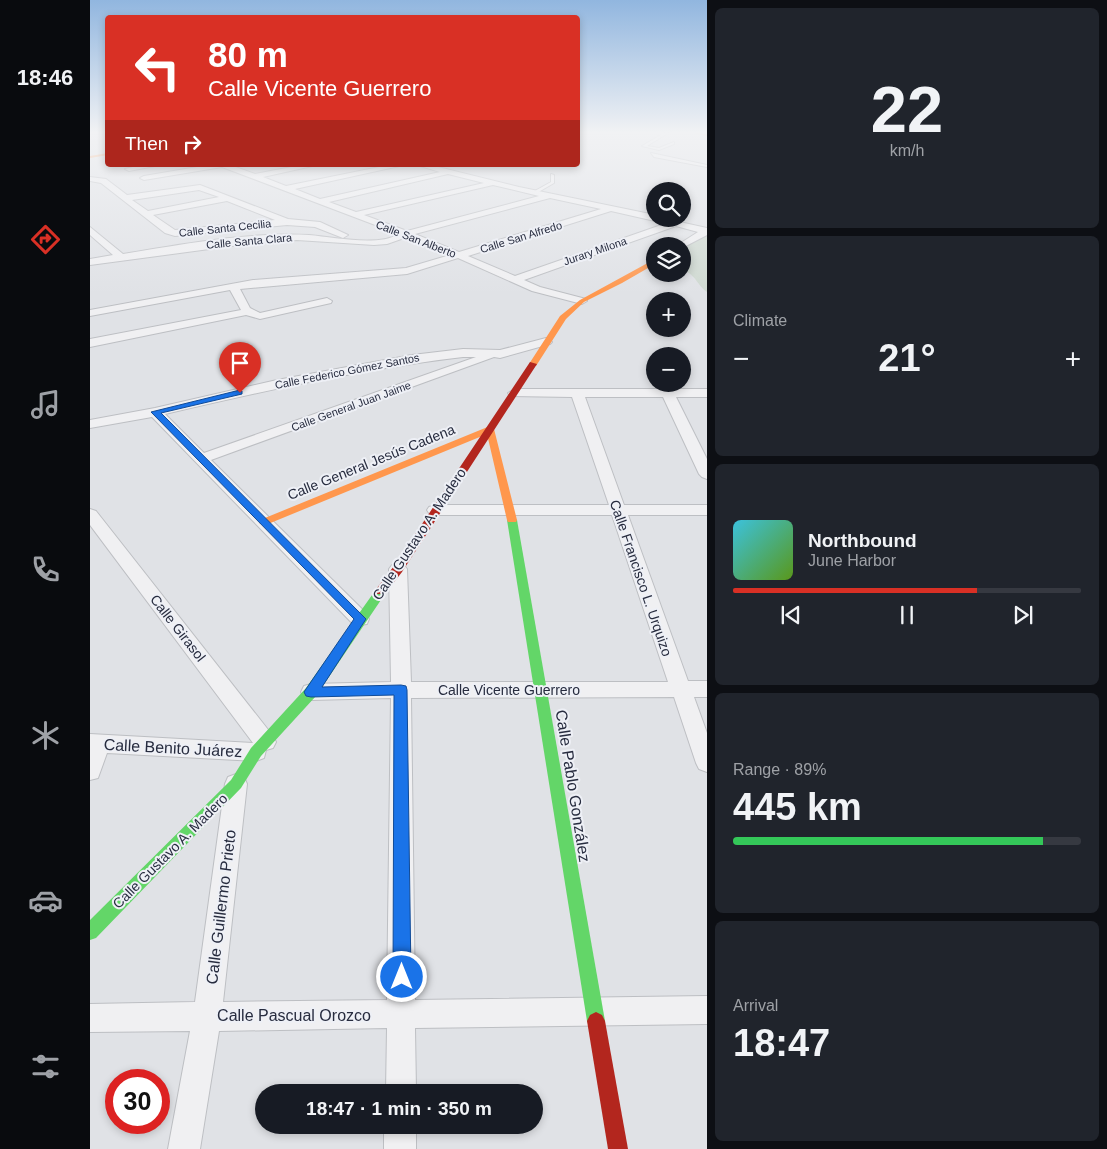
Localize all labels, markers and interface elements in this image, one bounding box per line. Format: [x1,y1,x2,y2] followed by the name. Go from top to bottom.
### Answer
[125,35,190,100] icon: left
[208,35,288,74] text: 80 m
[17,65,73,90] text: 18:46
[871,73,943,146] text: 22
[208,76,431,101] text: Calle Vicente Guerrero
[178,130,206,158] icon: right
[125,133,168,154] text: Then
[890,142,924,159] text: km/h
[646,182,691,392] map controls
[646,182,691,227] button: search
[178,217,273,239] street label: Calle Santa Cecilia
[374,218,458,260] street label: Calle San Alberto
[479,219,563,255] street label: Calle San Alfredo
[28,222,63,257] icon: directions
[206,231,293,251] street label: Calle Santa Clara
[562,234,629,267] street label: Jurary Milona
[646,237,691,282] button: layers
[646,292,691,337] button: +
[733,312,787,329] text: Climate
[878,337,936,379] text: 21°
[219,342,261,393] pin
[733,343,749,374] text: −
[1065,343,1081,374] text: +
[646,347,691,392] button: −
[226,349,254,377] icon: arrive
[274,351,421,391] street label: Calle Federico Gómez Santos
[289,379,413,433] street label: Calle General Juan Jaime
[28,387,63,422] icon: music
[285,421,457,503] street label: Calle General Jesús Cadena
[369,465,469,603] street label: Calle Gustavo A. Madero
[607,498,675,658] street label: Calle Francisco L. Urquizo
[808,530,917,551] text: Northbound
[28,552,63,587] icon: phone
[808,552,896,569] text: June Harbor
[147,591,209,665] street label: Calle Girasol
[777,601,805,629] icon: previous
[893,601,921,629] icon: pause
[1009,601,1037,629] icon: next
[438,682,580,698] street label: Calle Vicente Guerrero
[553,709,593,863] street label: Calle Pablo González
[28,718,63,753] icon: climate
[103,736,243,760] street label: Calle Benito Juárez
[733,761,826,778] text: Range · 89%
[733,786,862,828] text: 445 km
[109,790,231,912] street label: Calle Gustavo A. Madero
[203,829,239,985] street label: Calle Guillermo Prieto
[28,883,63,918] icon: car
[375,950,427,1002] position arrow
[733,997,778,1014] text: Arrival
[217,1007,371,1024] street label: Calle Pascual Orozco
[733,1022,830,1064] text: 18:47
[28,1049,63,1084] icon: filters
[105,1069,170,1134] speed limit sign: 30
[306,1098,492,1119] text: 18:47 · 1 min · 350 m

